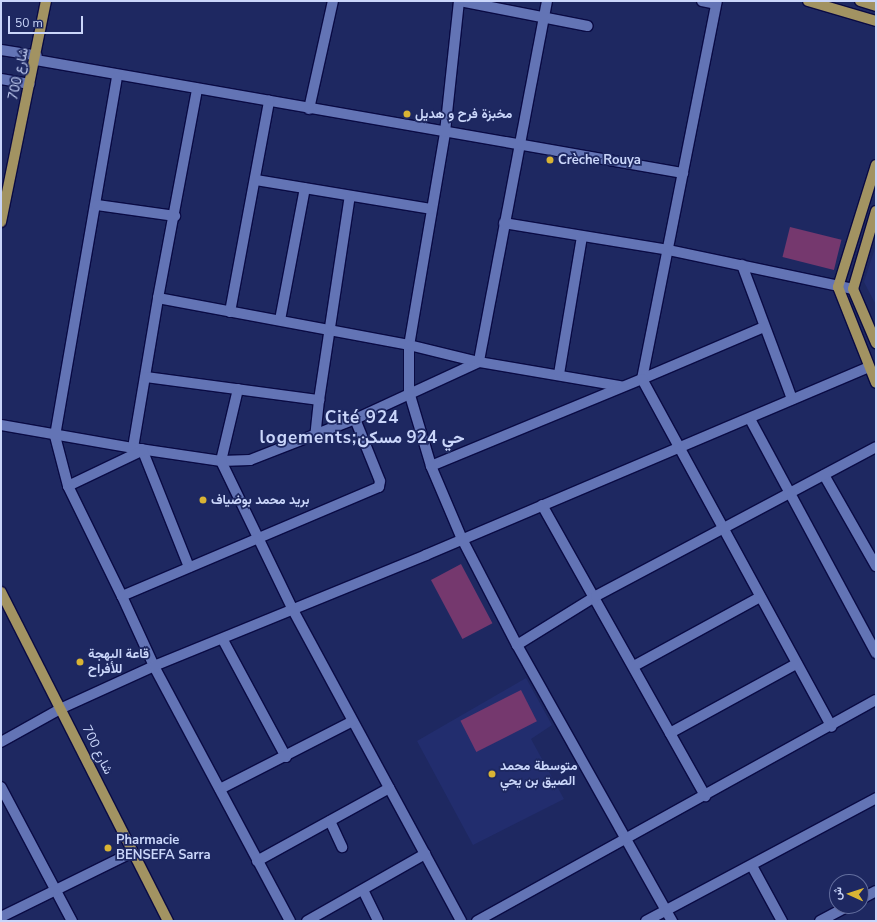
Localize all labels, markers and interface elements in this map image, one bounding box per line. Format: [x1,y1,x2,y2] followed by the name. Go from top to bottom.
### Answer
[10,8,85,34] scale bar
[15,15,43,31] text: 50 m
[6,47,32,101] street label: شارع 700
[415,106,512,122] place label: مخبزة فرح و هديل
[402,109,412,119] marker: مخبزة فرح و هديل
[558,152,641,168] place label: Crèche Rouya
[545,155,555,165] marker: Crèche Rouya
[265,408,459,448] district label: Cité 924 logements;حي 924 مسكن
[211,492,309,508] place label: بريد محمد بوضياف
[198,495,208,505] marker: بريد محمد بوضياف
[88,647,149,678] place label: قاعة البهجة للأفراح
[75,657,85,667] marker: قاعة البهجة للأفراح
[78,723,116,777] street label: شارع 700
[500,759,578,790] place label: متوسطة محمد الصيق بن يحي
[487,769,497,779] marker: متوسطة محمد الصيق بن يحي
[116,833,211,864] place label: Pharmacie BENSEFA Sarra
[103,843,113,853] marker: Pharmacie BENSEFA Sarra
[829,874,869,914] north arrow
[830,886,845,900] text: ش

